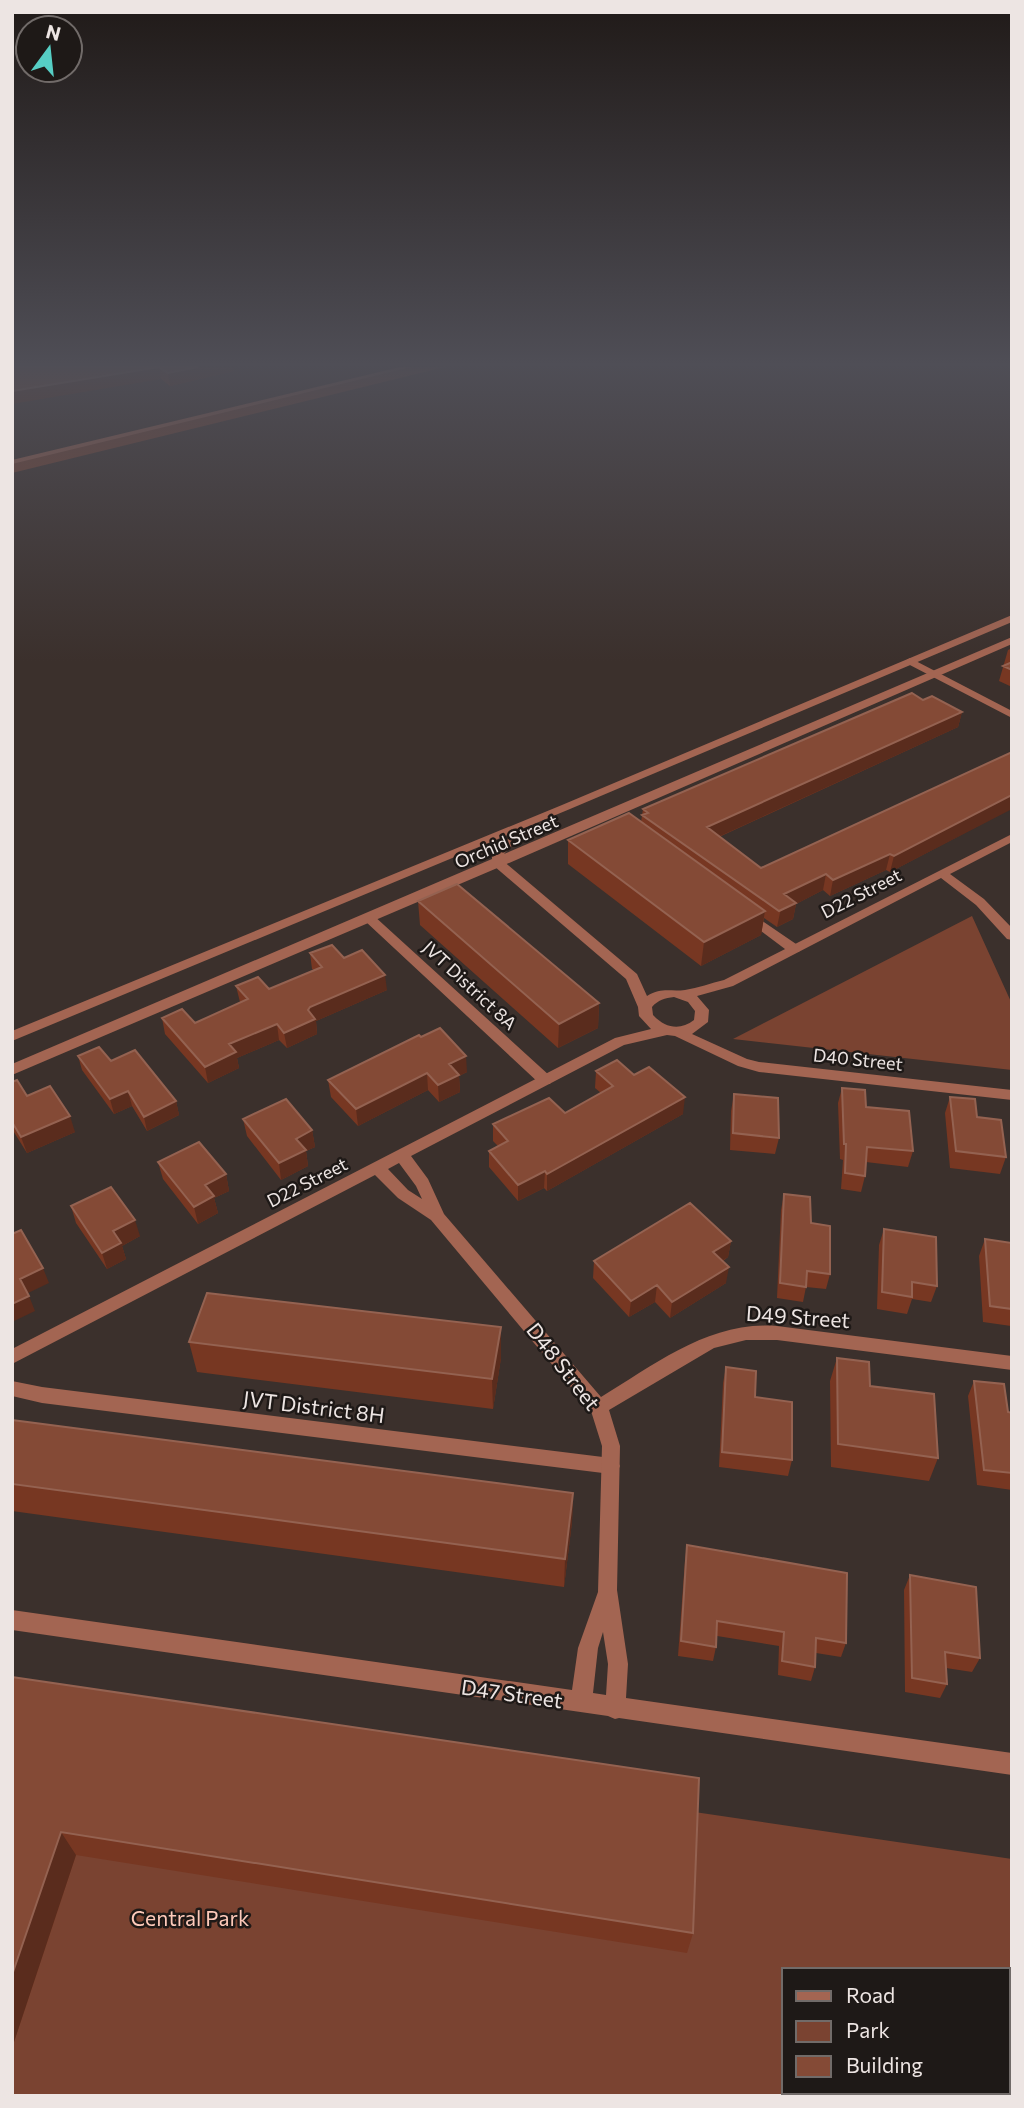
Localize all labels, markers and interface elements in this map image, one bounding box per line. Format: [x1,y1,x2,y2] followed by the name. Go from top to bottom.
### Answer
[14,14,84,84] north arrow
[44,19,63,45] text: N
[451,809,561,873] street label: Orchid Street
[817,863,905,923] street label: D22 Street
[418,936,522,1034] street label: JVT District 8A
[812,1043,904,1075] street label: D40 Street
[263,1152,351,1212] street label: D22 Street
[745,1300,851,1332] street label: D49 Street
[522,1317,606,1415] street label: D48 Street
[242,1385,386,1427] street label: JVT District 8H
[460,1674,564,1712] street label: D47 Street
[131,1905,249,1930] park label: Central Park
[782,1968,1010,2094] legend
[846,1982,895,2007] text: Road
[846,2017,890,2042] text: Park
[846,2052,923,2077] text: Building

